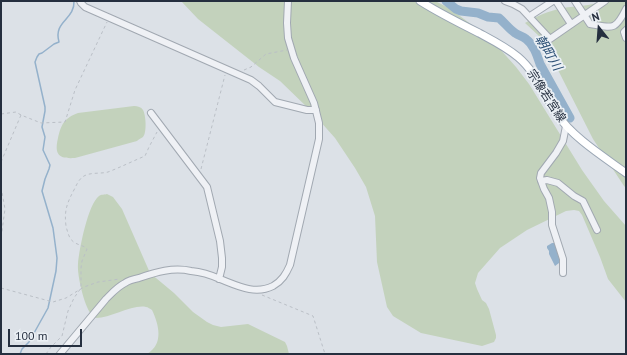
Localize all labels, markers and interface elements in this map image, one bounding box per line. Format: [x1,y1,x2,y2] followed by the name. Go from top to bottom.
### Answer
[579,8,619,48] north arrow
[590,9,601,24] text: N
[531,32,565,74] water label: 朝町川
[524,67,568,125] street label: 宗像若宮線
[10,321,84,347] scale bar
[15,328,48,343] text: 100 m

